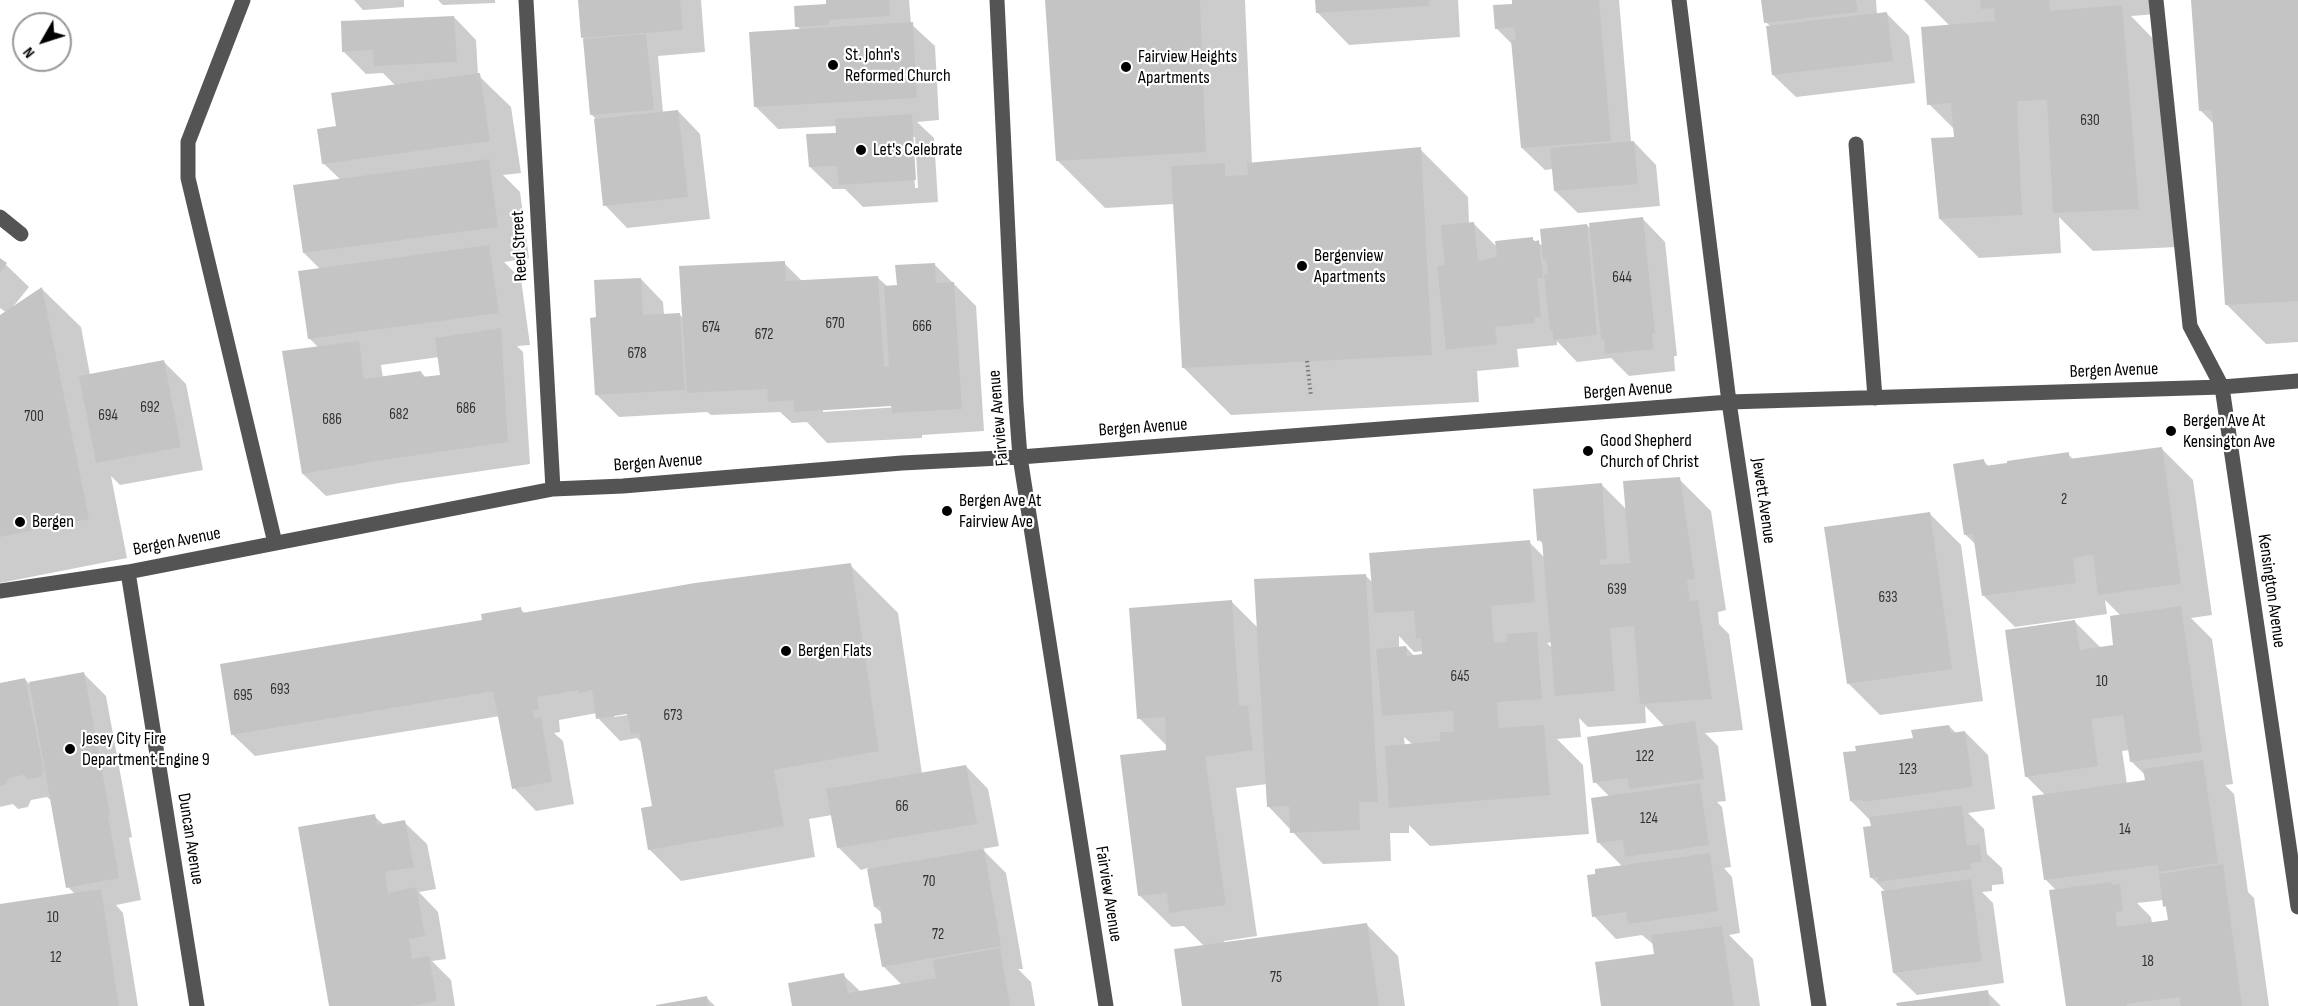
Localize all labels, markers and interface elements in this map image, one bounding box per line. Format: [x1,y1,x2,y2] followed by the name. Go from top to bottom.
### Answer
[12,12,72,72] north arrow
[19,43,39,62] text: N
[845,44,951,86] place label: St. John's Reformed Church
[1138,46,1237,88] place label: Fairview Heights Apartments
[826,58,840,72] marker: St. John's Reformed Church
[1119,60,1133,74] marker: Fairview Heights Apartments
[2080,112,2100,130] house number: 630
[873,139,963,161] place label: Let's Celebrate
[854,143,868,157] marker: Let's Celebrate
[507,210,533,282] street label: Reed Street
[1314,245,1386,288] place label: Bergenview Apartments
[1295,259,1309,273] marker: Bergenview Apartments
[1612,269,1632,287] house number: 644
[825,315,845,333] house number: 670
[912,318,932,336] house number: 666
[702,319,720,337] house number: 674
[755,326,773,344] house number: 672
[627,345,647,363] house number: 678
[2069,359,2159,383] street label: Bergen Avenue
[984,369,1014,467] street label: Fairview Avenue
[1583,377,1673,405] street label: Bergen Avenue
[140,399,160,417] house number: 692
[456,400,476,418] house number: 686
[389,406,409,424] house number: 682
[98,407,118,425] house number: 694
[24,408,44,426] house number: 700
[2183,410,2275,452] place label: Bergen Ave At Kensington Ave
[322,411,342,429] house number: 686
[1098,414,1188,442] street label: Bergen Avenue
[2164,424,2178,438] marker: Bergen Ave At Kensington Ave
[1600,430,1699,472] place label: Good Shepherd Church of Christ
[1581,444,1595,458] marker: Good Shepherd Church of Christ
[613,449,703,477] street label: Bergen Avenue
[1746,457,1780,545] street label: Jewett Avenue
[959,490,1041,532] place label: Bergen Ave At Fairview Ave
[2061,491,2067,509] house number: 2
[940,504,954,518] marker: Bergen Ave At Fairview Ave
[32,511,74,533] place label: Bergen
[13,515,27,529] marker: Bergen
[131,523,223,561] street label: Bergen Avenue
[2252,533,2290,649] street label: Kensington Avenue
[1607,581,1627,599] house number: 639
[1878,589,1898,607] house number: 633
[798,640,872,662] place label: Bergen Flats
[779,644,793,658] marker: Bergen Flats
[1450,668,1470,686] house number: 645
[2096,673,2108,691] house number: 10
[270,681,290,699] house number: 693
[233,687,253,705] house number: 695
[664,707,682,725] house number: 673
[82,728,210,771] place label: Jesey City Fire Department Engine 9
[63,742,77,756] marker: Jesey City Fire Department Engine 9
[1636,748,1654,766] house number: 122
[1899,761,1917,779] house number: 123
[172,792,208,886] street label: Duncan Avenue
[895,798,909,816] house number: 66
[1640,810,1658,828] house number: 124
[2119,821,2131,839] house number: 14
[1090,845,1126,943] street label: Fairview Avenue
[923,873,935,891] house number: 70
[47,909,59,927] house number: 10
[932,926,944,944] house number: 72
[50,949,62,967] house number: 12
[2142,953,2154,971] house number: 18
[1270,969,1282,987] house number: 75

